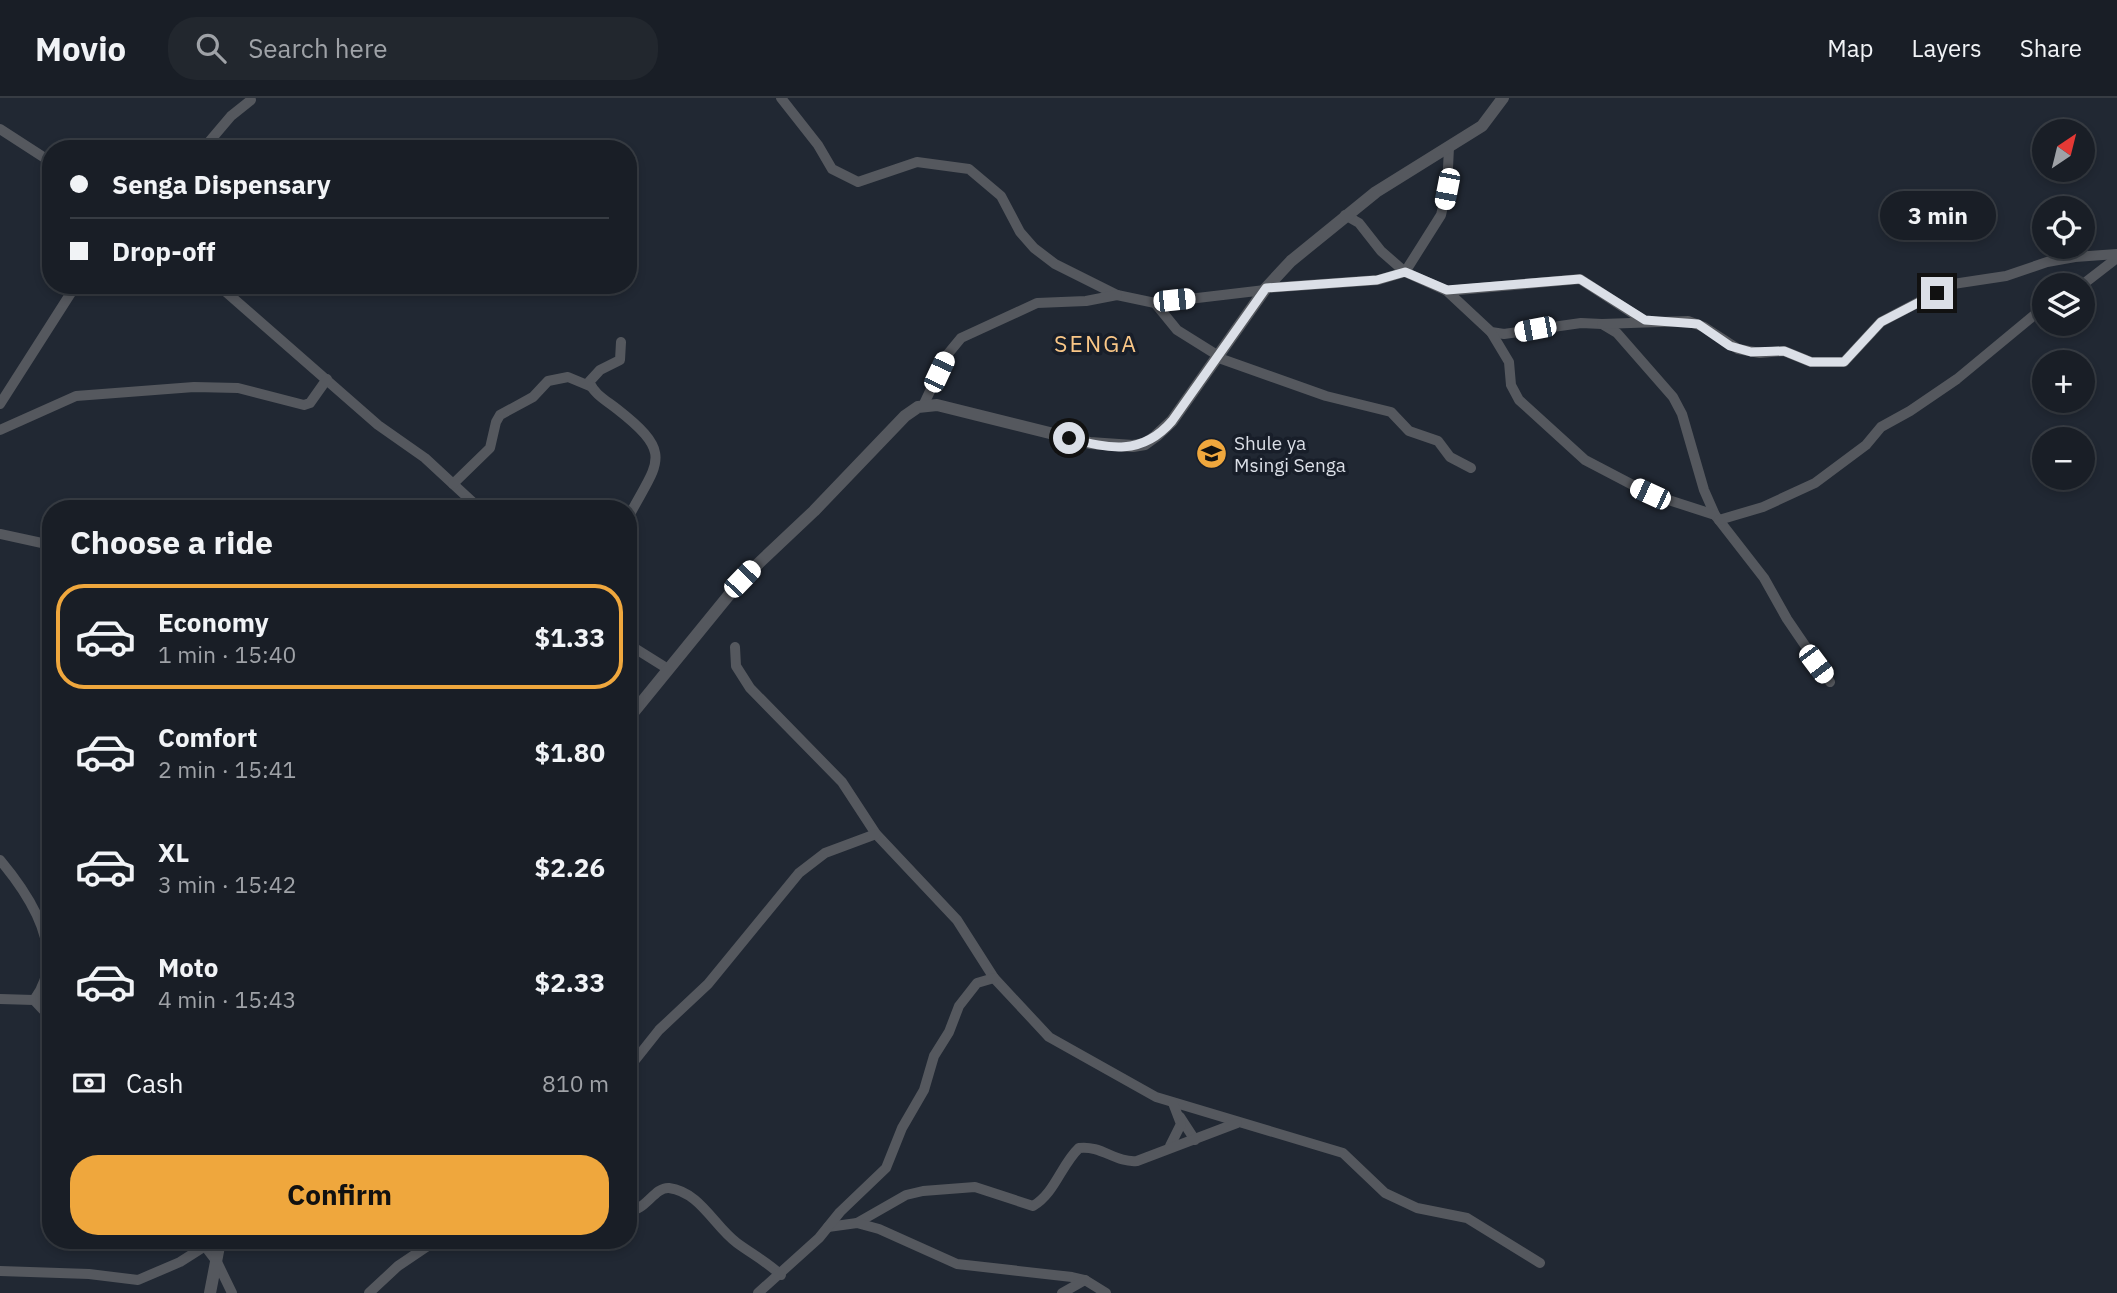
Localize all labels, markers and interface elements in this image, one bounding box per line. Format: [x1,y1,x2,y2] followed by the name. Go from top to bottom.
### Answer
[168,17,658,80] search box
[35,27,126,70] text: Movio
[192,29,230,67] icon: search
[248,31,388,65] text: Search here
[1827,32,1874,64] text: Map
[1912,32,1982,64] text: Layers
[2020,32,2082,64] text: Share
[2032,119,2095,182] north arrow
[2032,119,2095,490] map controls
[1433,166,1462,212] car
[112,167,331,201] text: Senga Dispensary
[1879,192,1995,240] callout: 3 min
[2032,196,2095,259] button: locate
[1908,200,1968,230] text: 3 min
[112,234,215,268] text: Drop-off
[2032,273,2095,336] button: layers
[1921,277,1953,309] route end
[1153,287,1196,313] car
[1513,315,1558,343] car
[1054,328,1138,358] district label: SENGA
[921,349,958,395] car
[2032,350,2095,413] button: +
[1053,422,1085,454] route start
[2032,427,2095,490] button: −
[1234,431,1346,477] place label: Shule ya Msingi Senga
[1194,437,1228,471] school or university icon: Shule ya Msingi Senga
[1627,476,1674,512] car
[70,521,273,563] text: Choose a ride
[720,557,765,601] car
[74,605,137,668] icon: car
[158,605,269,639] text: Economy
[535,620,605,654] text: $1.33
[158,639,296,669] text: 1 min · 15:40
[1795,641,1838,687] car
[74,720,137,783] icon: car
[158,720,257,754] text: Comfort
[535,735,605,769] text: $1.80
[158,754,296,784] text: 2 min · 15:41
[74,835,137,898] icon: car
[158,835,189,869] text: XL
[535,850,605,884] text: $2.26
[158,869,296,899] text: 3 min · 15:42
[74,950,137,1013] icon: car
[158,950,218,984] text: Moto
[535,965,605,999] text: $2.33
[158,984,296,1014] text: 4 min · 15:43
[70,1064,108,1102] icon: cash
[126,1066,183,1100] text: Cash
[542,1068,609,1098] text: 810 m
[70,1155,609,1235] button: Confirm

